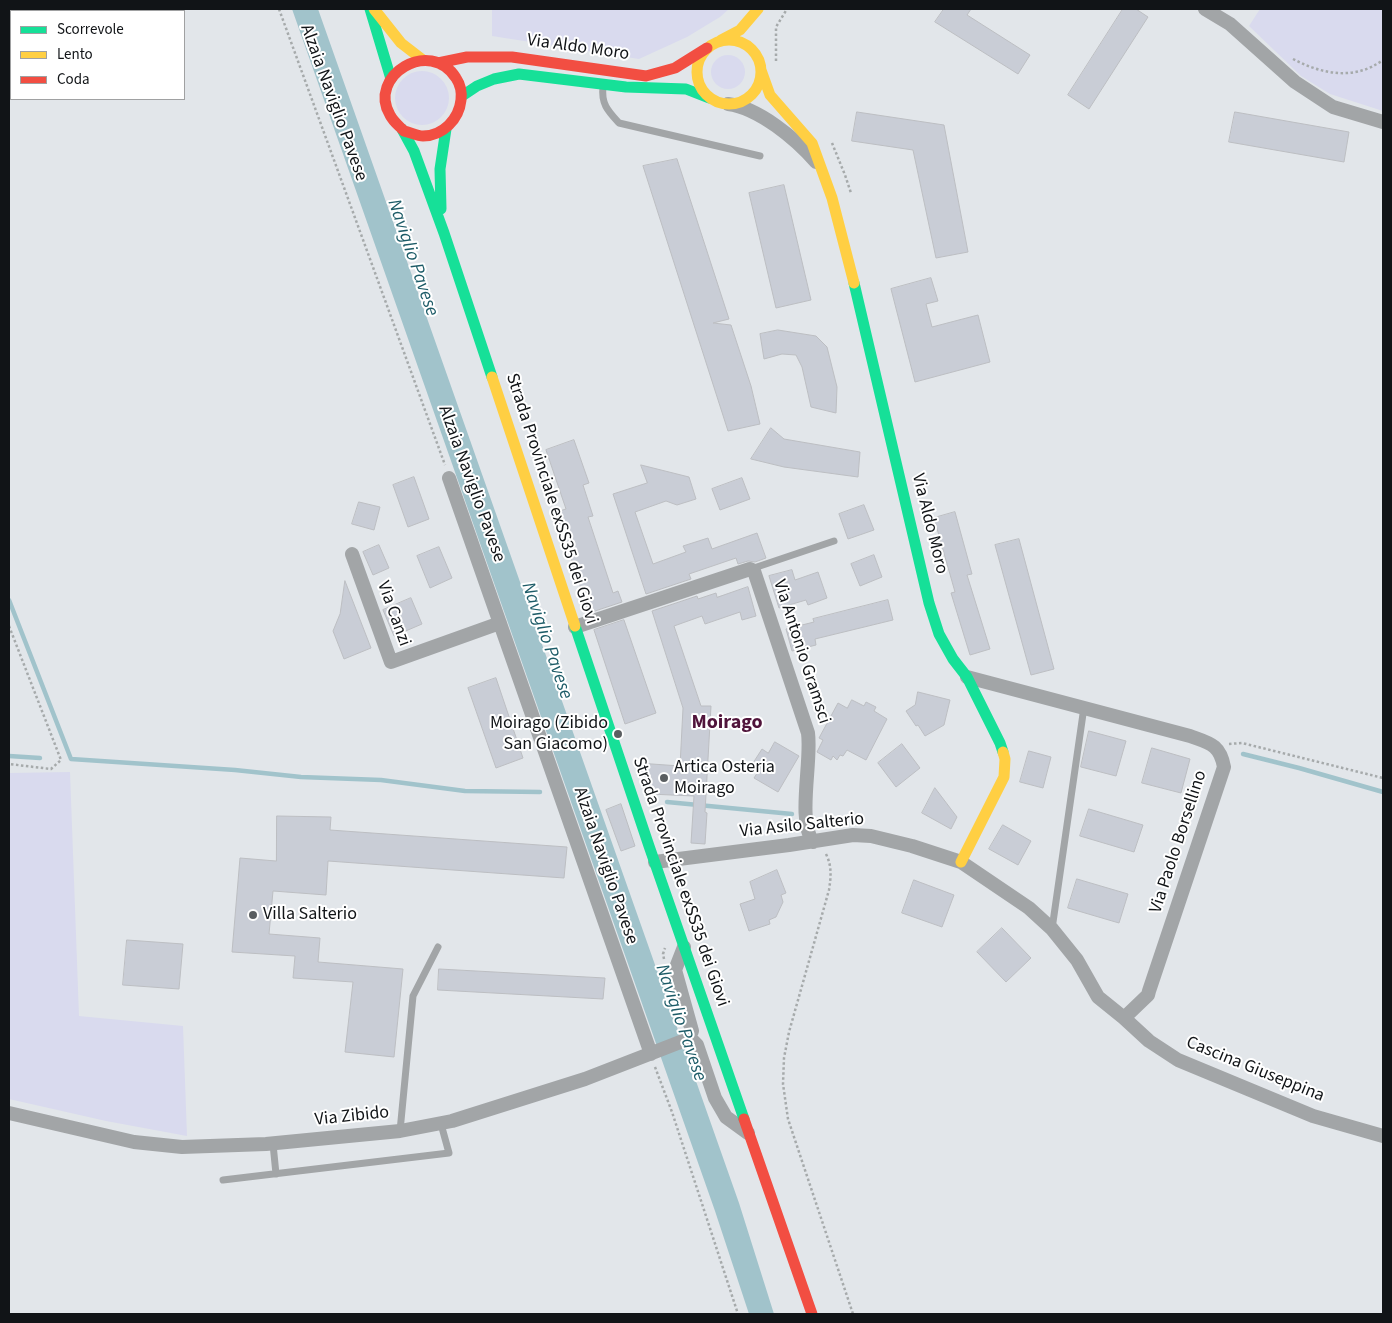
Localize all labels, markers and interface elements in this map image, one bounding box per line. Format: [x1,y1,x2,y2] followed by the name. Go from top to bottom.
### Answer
[10,10,185,100] legend
[57,19,124,40] text: Scorrevole
[295,22,371,184] street label: Alzaia Naviglio Pavese
[526,30,630,66] street label: Via Aldo Moro
[57,44,93,65] text: Lento
[57,69,90,90] text: Coda
[381,196,443,320] water label: Naviglio Pavese
[500,371,602,627] street label: Strada Provinciale exSS35 dei Giovi
[433,403,509,565] street label: Alzaia Naviglio Pavese
[906,472,952,576] street label: Via Aldo Moro
[768,577,834,727] street label: Via Antonio Gramsci
[371,579,415,649] street label: Via Canzi
[515,579,577,703] water label: Naviglio Pavese
[691,712,763,736] district label: Moirago
[490,713,608,756] place label: Moirago (Zibido San Giacomo)
[612,728,624,740] marker: Moirago (Zibido San Giacomo)
[627,754,733,1010] street label: Strada Provinciale exSS35 dei Giovi
[674,757,775,800] place label: Artica Osteria Moirago
[1146,768,1212,916] street label: Via Paolo Borsellino
[658,772,670,784] marker: Artica Osteria Moirago
[568,784,642,948] street label: Alzaia Naviglio Pavese
[739,809,865,843] street label: Via Asilo Salterio
[263,904,357,926] place label: Villa Salterio
[247,909,259,921] marker: Villa Salterio
[649,961,711,1085] water label: Naviglio Pavese
[1183,1032,1327,1108] street label: Cascina Giuseppina
[314,1102,390,1132] street label: Via Zibido

